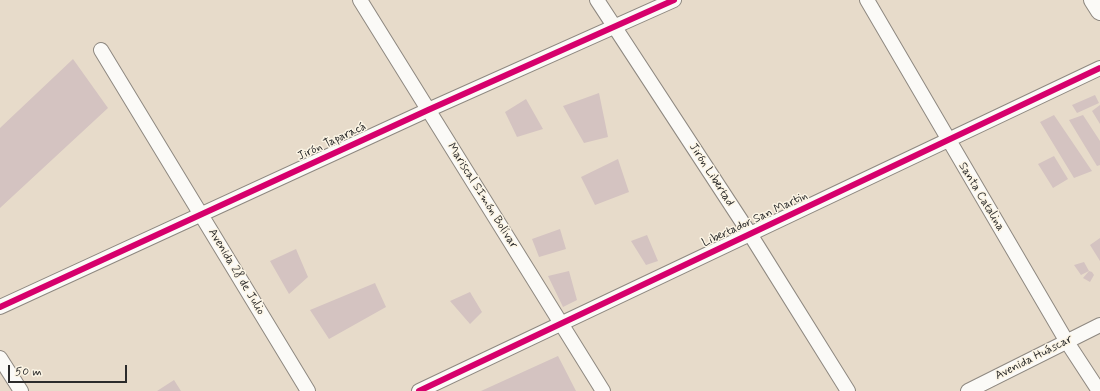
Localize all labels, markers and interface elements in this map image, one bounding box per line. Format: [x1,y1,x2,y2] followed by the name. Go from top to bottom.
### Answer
[295,120,369,164] street label: Jirón Taparacá
[444,141,520,251] street label: Mariscal SImón Bolívar
[685,141,737,209] street label: Jirón Libertad
[955,160,1007,234] street label: Santa Catalina
[700,189,810,251] street label: Libertador San Martin
[204,226,268,318] street label: Avenida 28 de Julio
[993,332,1075,384] street label: Avenida Huáscar
[10,357,129,383] scale bar
[15,364,42,380] text: 50 m

